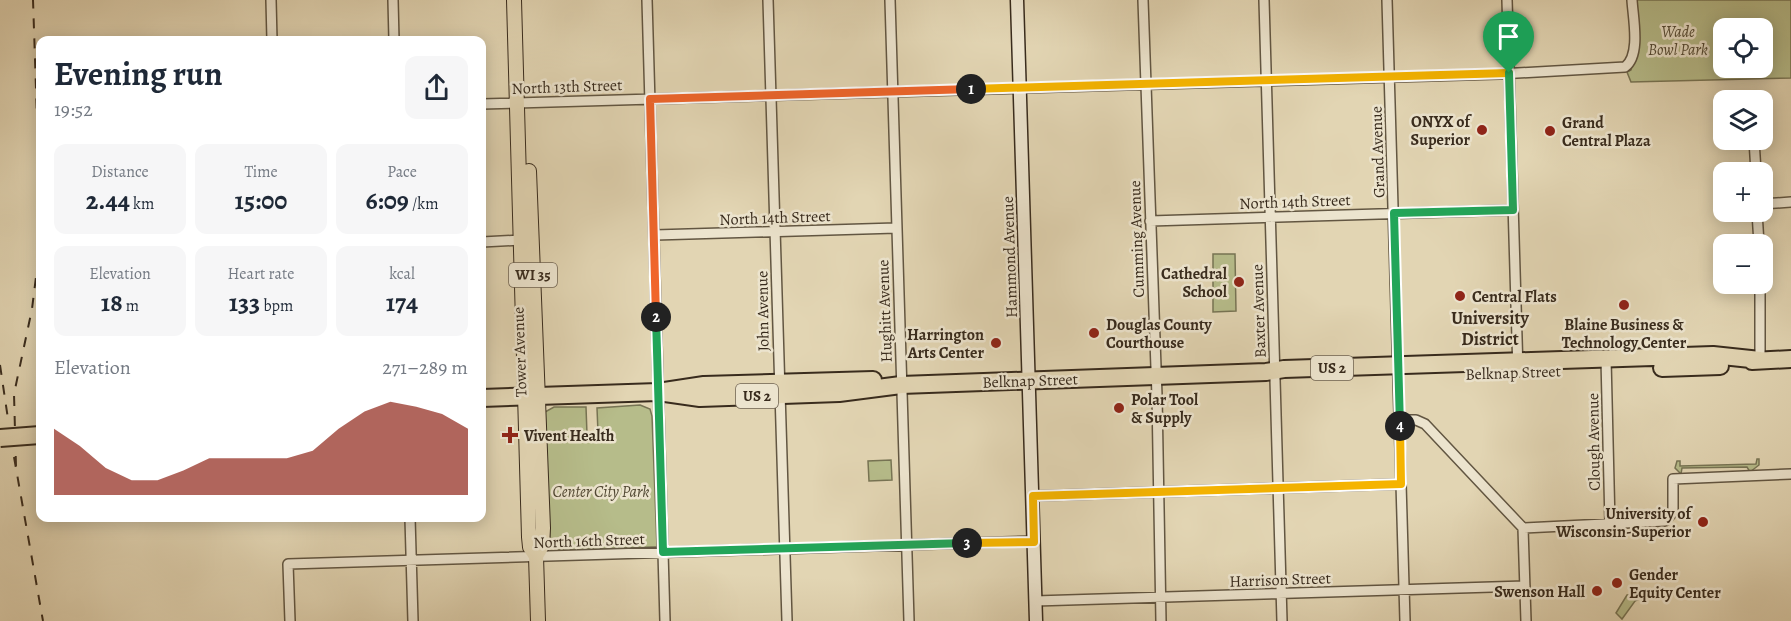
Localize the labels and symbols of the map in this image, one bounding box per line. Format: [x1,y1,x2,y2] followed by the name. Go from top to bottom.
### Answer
[1483,11,1534,73] pin
[1648,21,1708,61] park label: Wade Bowl Park
[511,74,623,100] street label: North 13th Street
[956,74,986,104] pin: 1
[1365,106,1391,198] street label: Grand Avenue
[1411,111,1473,151] place label: ONYX of Superior
[1562,112,1651,152] place label: Grand Central Plaza
[1475,123,1489,137] marker: ONYX of Superior
[1543,124,1557,138] marker: Grand Central Plaza
[1124,180,1150,298] street label: Cumming Avenue
[1239,189,1351,215] street label: North 14th Street
[997,196,1023,318] street label: Hammond Avenue
[719,205,831,231] street label: North 14th Street
[872,259,898,363] street label: Hughitt Avenue
[509,263,557,287] road number: WI 35
[1161,263,1228,303] place label: Cathedral School
[1246,264,1272,358] street label: Baxter Avenue
[751,270,775,352] street label: John Avenue
[1232,275,1246,289] marker: Cathedral School
[1472,286,1557,308] place label: Central Flats
[1453,289,1467,303] marker: Central Flats
[1617,298,1631,312] marker: Blaine Business & Technology Center
[641,302,671,332] pin: 2
[507,306,533,398] street label: Tower Avenue
[1451,306,1529,351] district label: University District
[1106,314,1212,354] place label: Douglas County Courthouse
[1562,314,1687,354] place label: Blaine Business & Technology Center
[907,324,984,364] place label: Harrington Arts Center
[1087,326,1101,340] marker: Douglas County Courthouse
[989,336,1003,350] marker: Harrington Arts Center
[1311,356,1353,380] road number: US 2
[1465,360,1561,386] street label: Belknap Street
[982,368,1078,394] street label: Belknap Street
[736,384,778,408] road number: US 2
[1131,389,1199,429] place label: Polar Tool & Supply
[1582,393,1606,491] street label: Clough Avenue
[1112,401,1126,415] marker: Polar Tool & Supply
[1385,411,1415,441] pin: 4
[523,425,615,447] place label: Vivent Health
[501,426,519,444] marker: Vivent Health
[553,481,649,503] park label: Center City Park
[1555,503,1694,543] place label: University of Wisconsin-Superior
[1696,515,1710,529] marker: University of Wisconsin-Superior
[533,528,645,554] street label: North 16th Street
[952,528,982,558] pin: 3
[1629,564,1721,604] place label: Gender Equity Center
[1229,567,1331,593] street label: Harrison Street
[1610,576,1624,590] marker: Gender Equity Center
[1494,581,1586,603] place label: Swenson Hall
[1590,584,1604,598] marker: Swenson Hall

